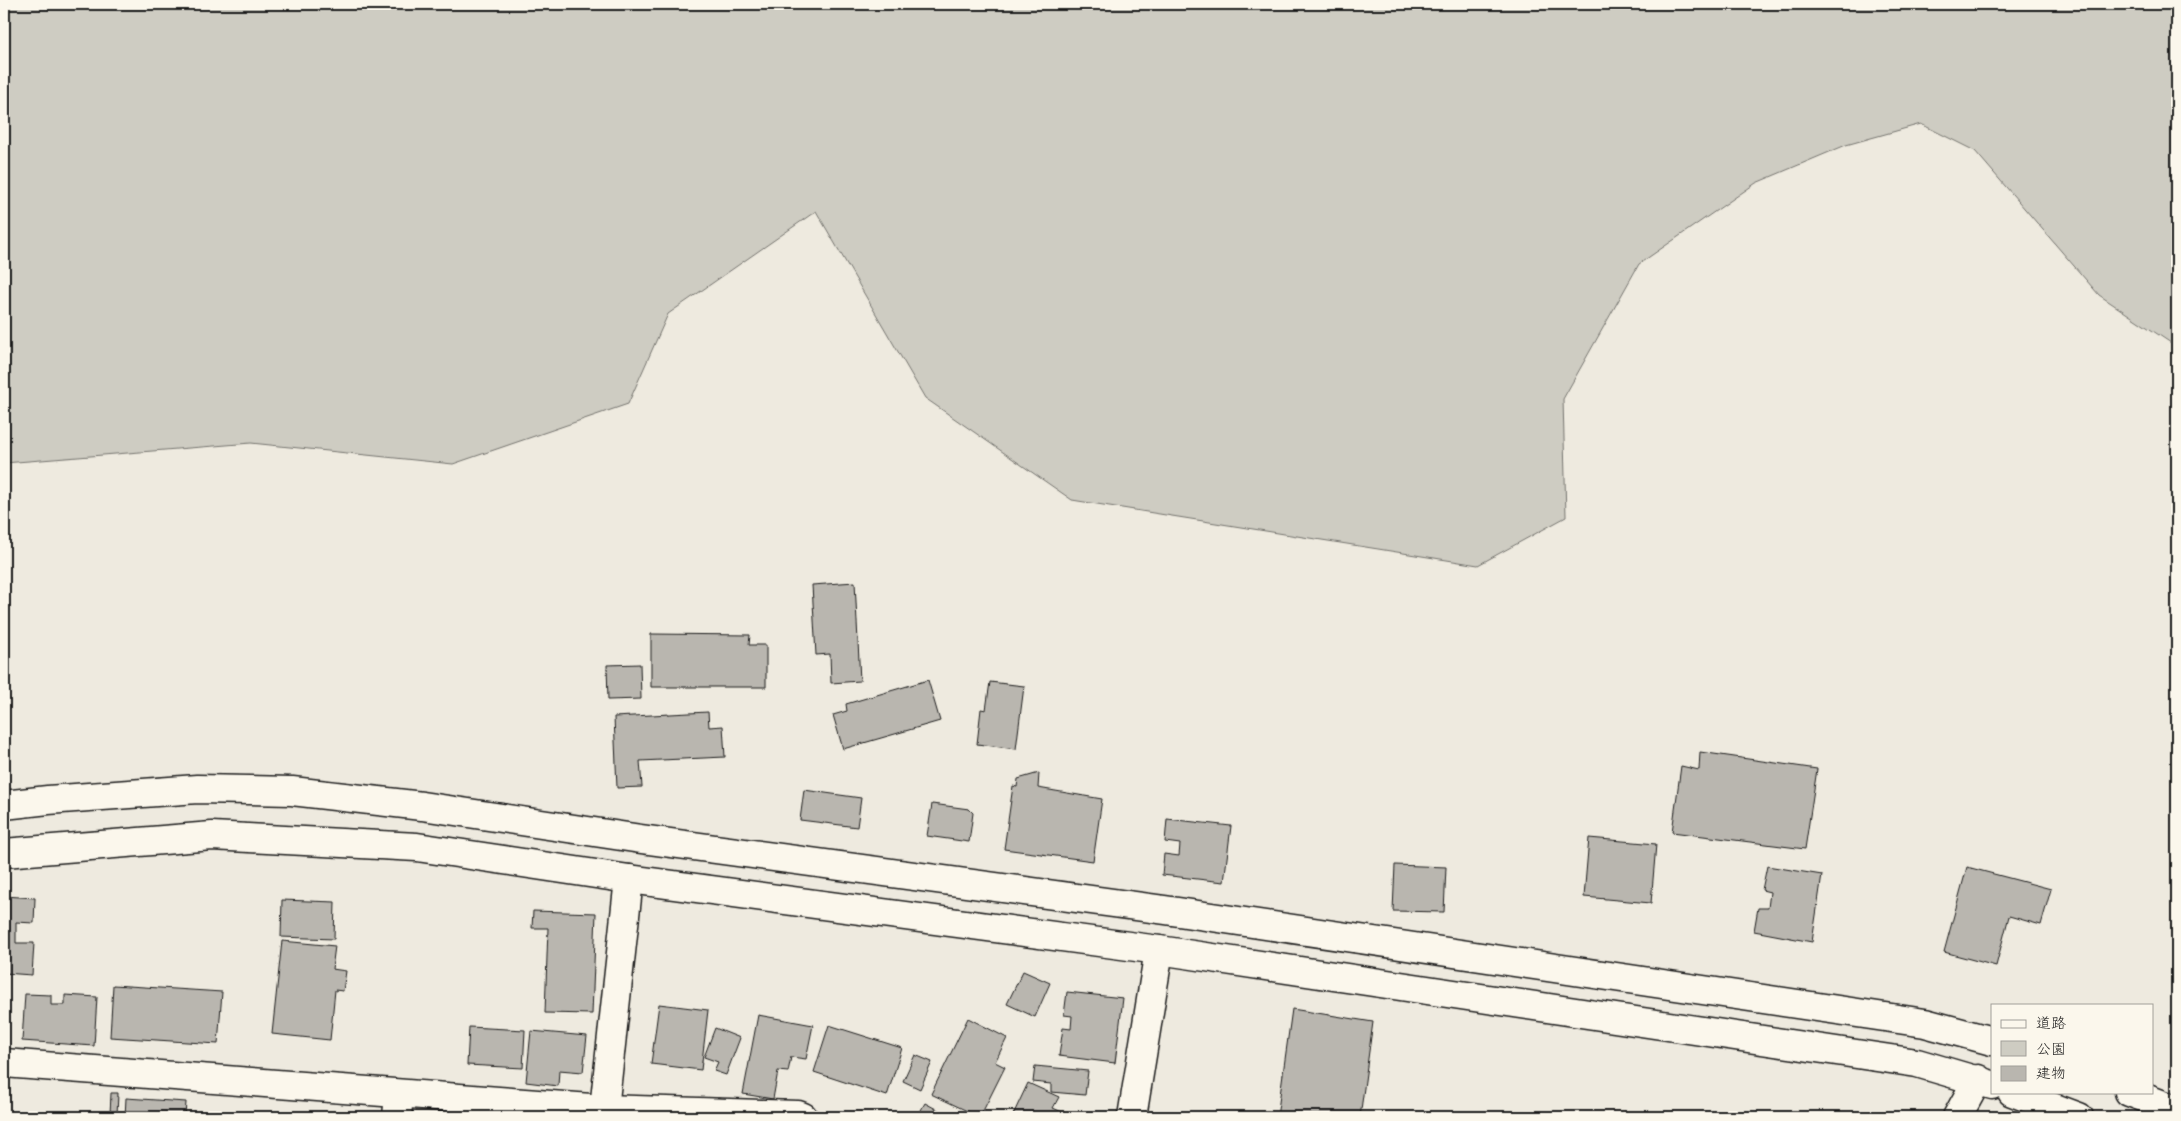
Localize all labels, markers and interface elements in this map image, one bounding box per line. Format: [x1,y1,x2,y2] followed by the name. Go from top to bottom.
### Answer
[1991,1004,2154,1094] legend
[2036,1014,2066,1032] text: 道路
[2036,1040,2066,1058] text: 公園
[2036,1064,2066,1082] text: 建物

